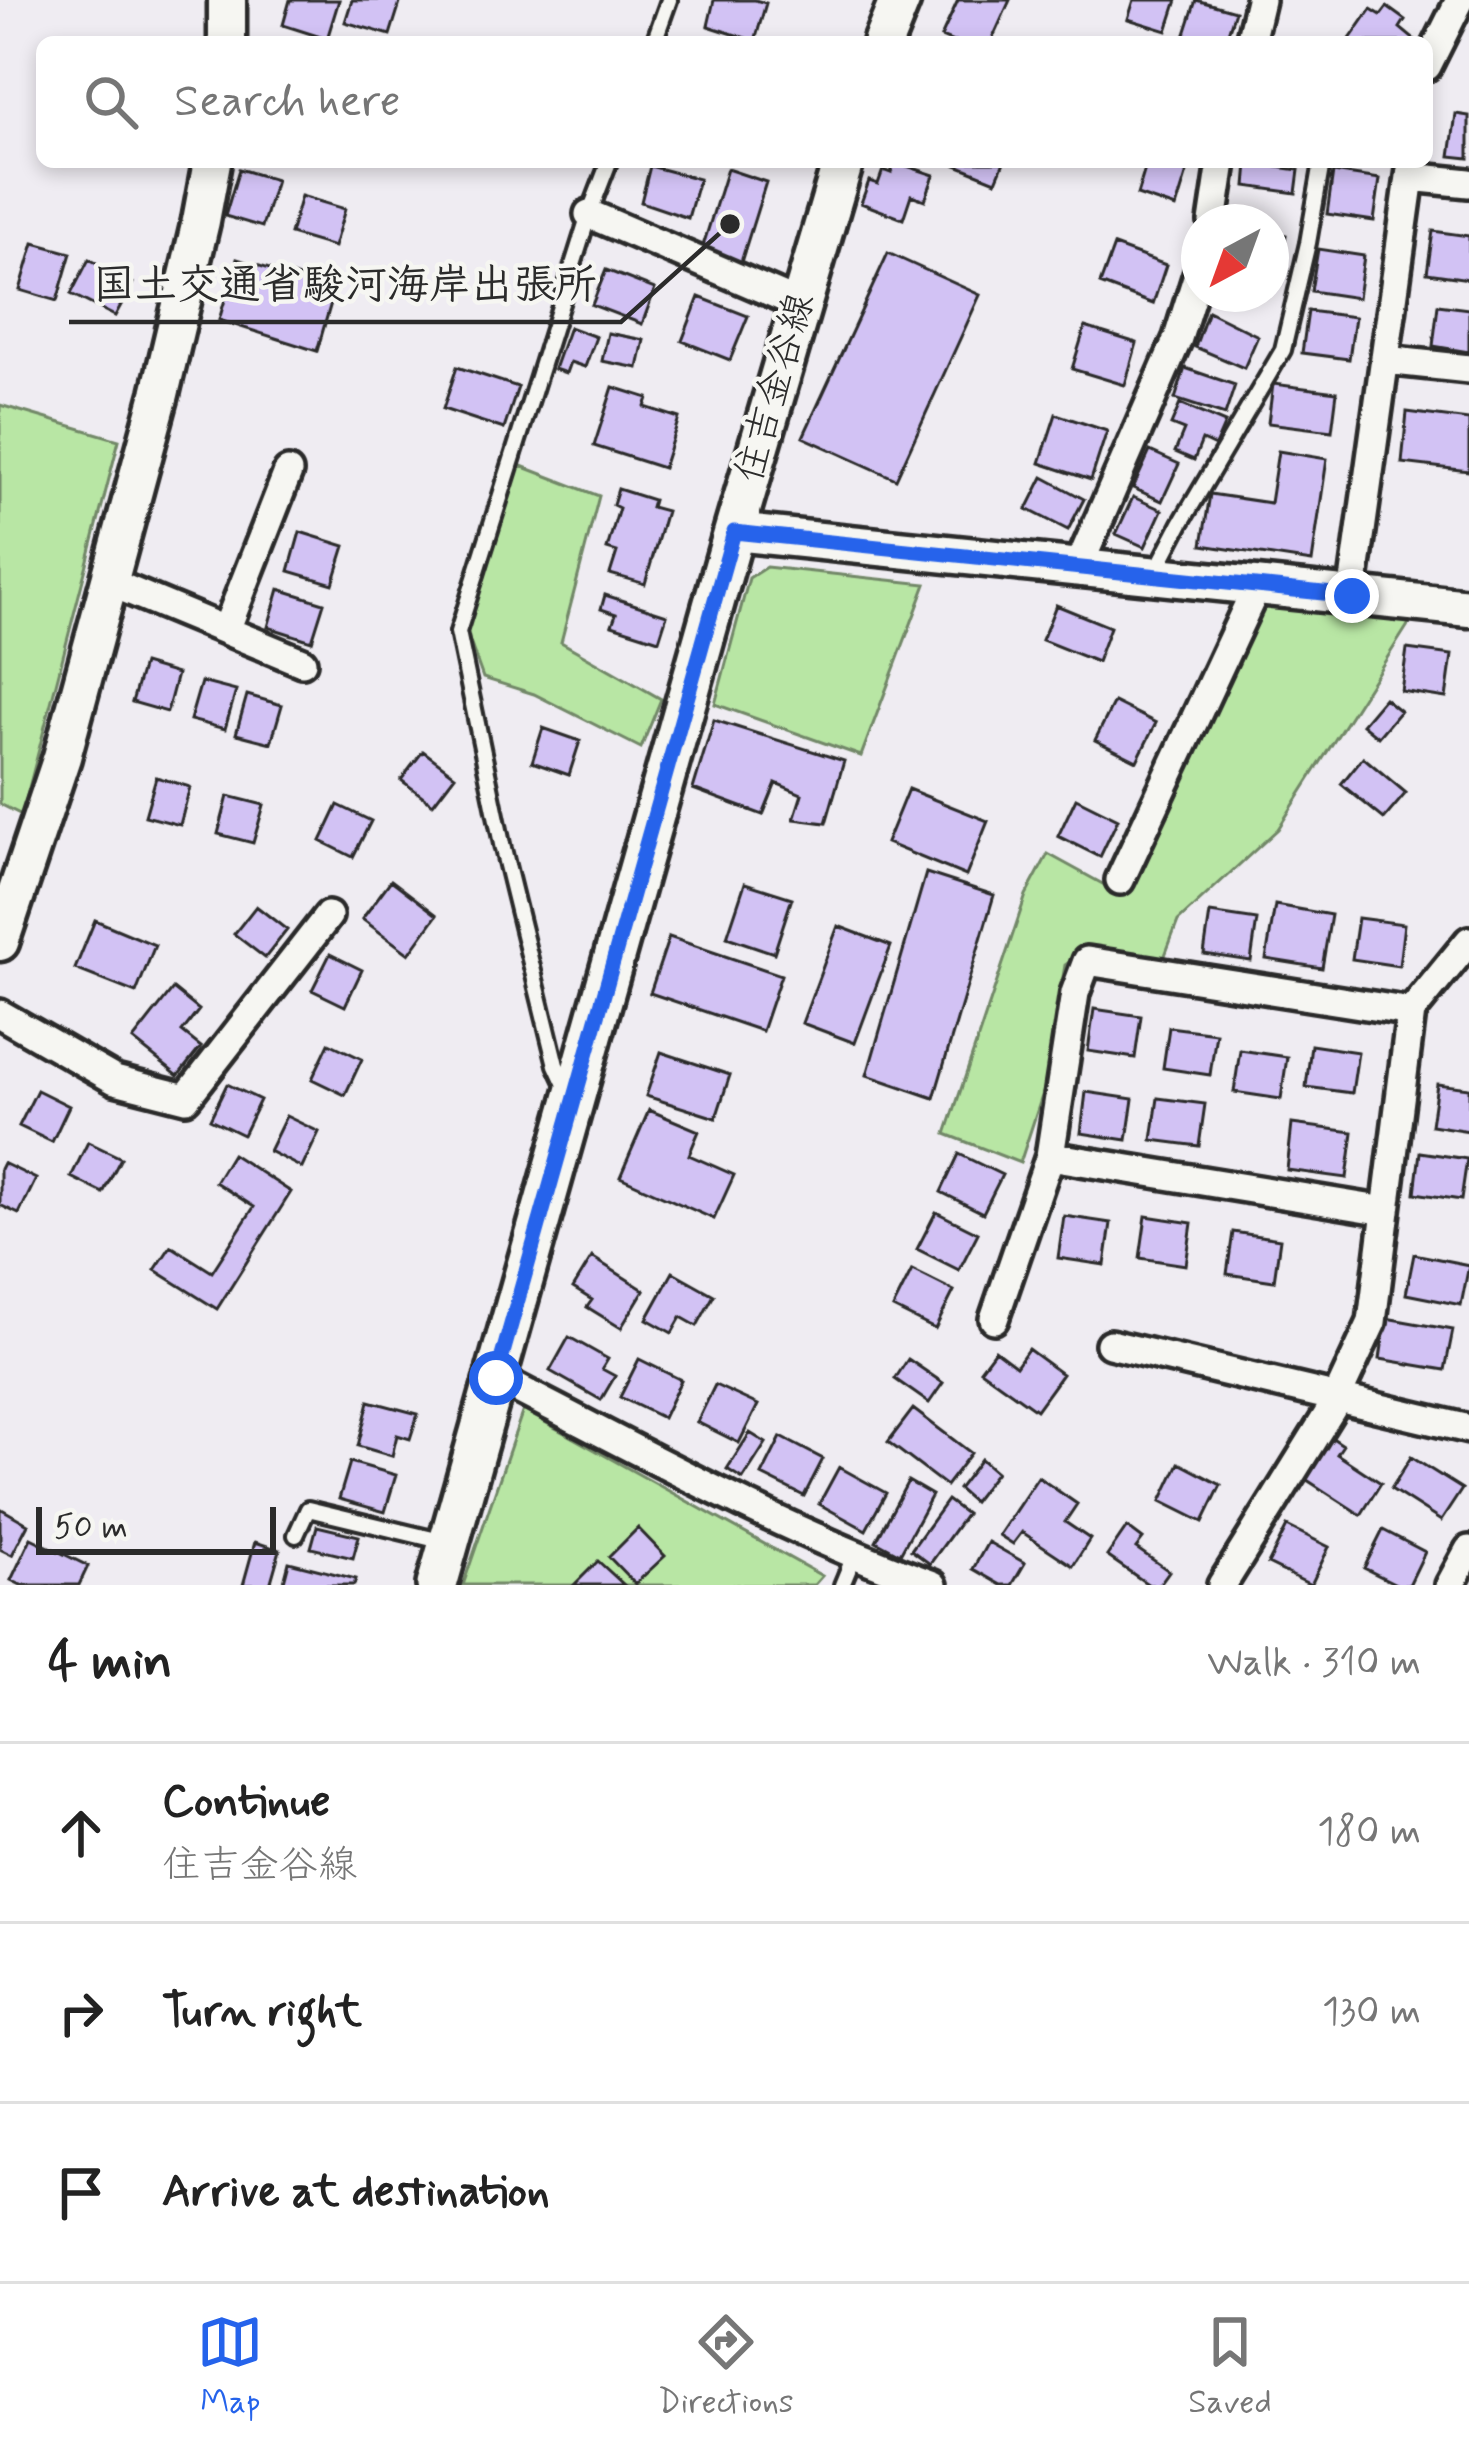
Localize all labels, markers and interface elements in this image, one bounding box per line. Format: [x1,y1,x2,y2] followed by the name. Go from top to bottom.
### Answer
[36,36,1433,168] search box
[78,69,144,135] icon: search
[174,73,401,132] text: Search here
[1181,204,1289,312] north arrow
[69,244,621,322] callout: 国土交通省駿河海岸出張所
[93,259,597,314] text: 国土交通省駿河海岸出張所
[725,287,827,489] street label: 住吉金谷線
[1325,569,1379,623] route end
[469,1351,523,1405] route start
[36,1501,276,1554] scale bar
[54,1506,128,1550] text: 50 m
[48,1630,172,1696] text: 4 min
[1207,1638,1421,1689] text: Walk · 310 m
[162,1773,330,1832] text: Continue
[48,1800,114,1866] icon: ahead
[1317,1807,1421,1858] text: 180 m
[162,1841,357,1892] text: 住吉金谷線
[48,1980,114,2046] icon: right
[162,1983,362,2042] text: Turn right
[1322,1987,1421,2038] text: 130 m
[48,2160,114,2226] icon: arrive
[162,2163,550,2222] text: Arrive at destination
[197,2309,263,2425] tab: Map
[658,2309,794,2425] tab: Directions
[1188,2309,1272,2425] tab: Saved

